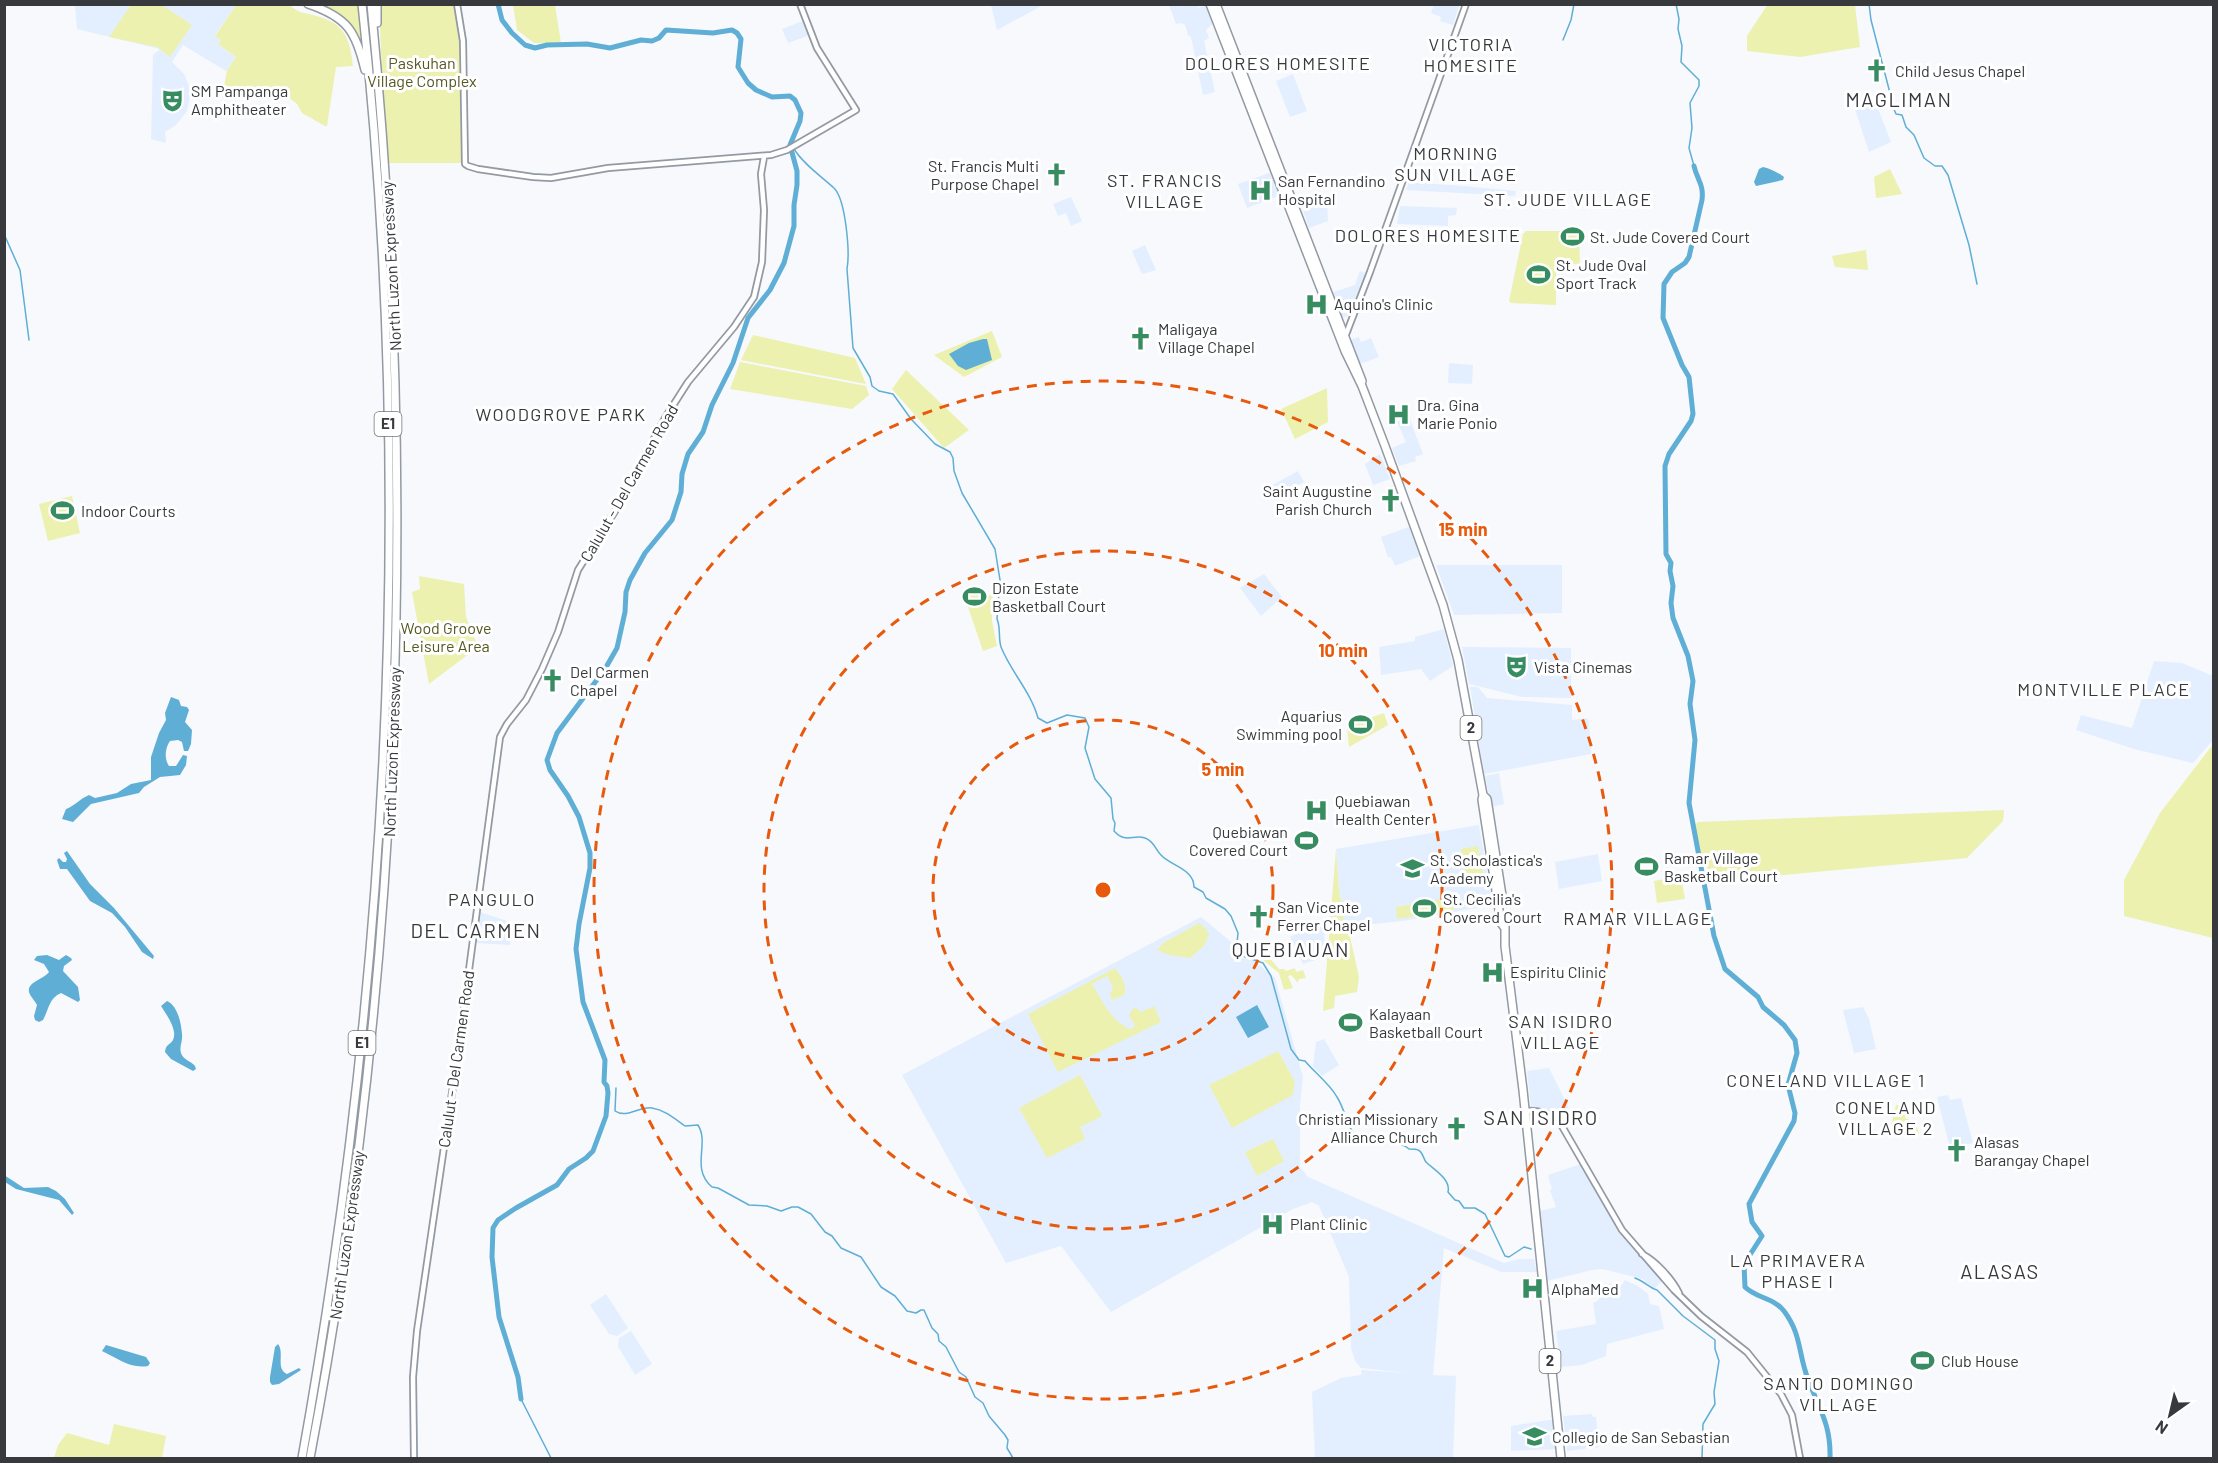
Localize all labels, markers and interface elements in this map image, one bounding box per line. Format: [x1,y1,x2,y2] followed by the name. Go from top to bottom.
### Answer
[1423,33,1519,76] district label: VICTORIA HOMESITE
[1185,52,1371,74] district label: DOLORES HOMESITE
[367,53,477,90] park label: Paskuhan Village Complex
[1864,58,1890,84] church icon: Child Jesus Chapel
[1895,61,2025,80] place label: Child Jesus Chapel
[191,81,288,118] place label: SM Pampanga Amphitheater
[160,87,186,113] theatre icon: SM Pampanga Amphitheater
[1846,87,1952,111] district label: MAGLIMAN
[1394,142,1518,185] district label: MORNING SUN VILLAGE
[928,156,1039,193] place label: St. Francis Multi Purpose Chapel
[1044,162,1070,188] church icon: St. Francis Multi Purpose Chapel
[1107,169,1223,212] district label: ST. FRANCIS VILLAGE
[1278,171,1385,208] place label: San Fernandino Hospital
[1247,177,1273,203] hospital icon: San Fernandino Hospital
[377,180,404,352] street label: North Luzon Expressway
[1483,188,1653,210] district label: ST. JUDE VILLAGE
[1335,224,1521,246] district label: DOLORES HOMESITE
[1559,224,1585,250] sports icon: St. Jude Covered Court
[1590,227,1750,246] place label: St. Jude Covered Court
[1556,255,1646,292] place label: St. Jude Oval Sport Track
[1525,261,1551,287] sports icon: St. Jude Oval Sport Track
[1303,291,1329,317] hospital icon: Aquino's Clinic
[1334,294,1433,313] place label: Aquino's Clinic
[1158,319,1255,356] place label: Maligaya Village Chapel
[1127,325,1153,351] church icon: Maligaya Village Chapel
[1417,395,1498,432] place label: Dra. Gina Marie Ponio
[576,401,681,565] street label: Calulut - Del Carmen Road
[1386,401,1412,427] hospital icon: Dra. Gina Marie Ponio
[475,403,647,425] district label: WOODGROVE PARK
[374,412,402,436] road number: E1
[1263,481,1372,518] place label: Saint Augustine Parish Church
[1377,487,1403,513] church icon: Saint Augustine Parish Church
[50,498,76,524] sports icon: Indoor Courts
[81,501,175,520] place label: Indoor Courts
[1438,518,1488,540] text: 15 min
[992,578,1106,615] place label: Dizon Estate Basketball Court
[961,584,987,610] sports icon: Dizon Estate Basketball Court
[400,618,492,655] park label: Wood Groove Leisure Area
[1318,639,1368,661] text: 10 min
[1503,654,1529,680] theatre icon: Vista Cinemas
[1534,657,1632,676] place label: Vista Cinemas
[570,662,649,699] place label: Del Carmen Chapel
[379,666,404,837] street label: North Luzon Expressway
[539,668,565,694] church icon: Del Carmen Chapel
[2017,678,2191,700] district label: MONTVILLE PLACE
[1236,706,1342,743] place label: Aquarius Swimming pool
[1347,712,1373,738] sports icon: Aquarius Swimming pool
[1460,716,1482,740] road number: 2
[1202,758,1244,780] text: 5 min
[1335,791,1430,828] place label: Quebiawan Health Center
[1304,797,1330,823] hospital icon: Quebiawan Health Center
[1189,822,1288,859] place label: Quebiawan Covered Court
[1293,828,1319,854] sports icon: Quebiawan Covered Court
[1664,848,1778,885] place label: Ramar Village Basketball Court
[1430,850,1543,887] place label: St. Scholastica's Academy
[1633,854,1659,880] sports icon: Ramar Village Basketball Court
[1399,856,1425,882] school or university icon: St. Scholastica's Academy
[1093,880,1113,900] centre of rings
[448,888,536,910] district label: PANGULO
[1443,889,1542,926] place label: St. Cecilia's Covered Court
[1412,895,1438,921] sports icon: St. Cecilia's Covered Court
[1277,897,1371,934] place label: San Vicente Ferrer Chapel
[1246,903,1272,929] church icon: San Vicente Ferrer Chapel
[1563,907,1713,929] district label: RAMAR VILLAGE
[410,918,542,942] district label: DEL CARMEN
[1232,937,1350,961] district label: QUEBIAUAN
[1479,959,1505,985] hospital icon: Espiritu Clinic
[1510,962,1606,981] place label: Espiritu Clinic
[434,969,477,1149] street label: Calulut - Del Carmen Road
[1369,1004,1483,1041] place label: Kalayaan Basketball Court
[1338,1010,1364,1036] sports icon: Kalayaan Basketball Court
[1508,1010,1614,1053] district label: SAN ISIDRO VILLAGE
[348,1031,376,1055] road number: E1
[1726,1069,1926,1091] district label: CONELAND VILLAGE 1
[1835,1096,1937,1139] district label: CONELAND VILLAGE 2
[1483,1105,1599,1129] district label: SAN ISIDRO
[1298,1109,1439,1146] place label: Christian Missionary Alliance Church
[1443,1115,1469,1141] church icon: Christian Missionary Alliance Church
[1974,1132,2089,1169] place label: Alasas Barangay Chapel
[1943,1138,1969,1164] church icon: Alasas Barangay Chapel
[325,1149,368,1321] street label: North Luzon Expressway
[1259,1211,1285,1237] hospital icon: Plant Clinic
[1290,1214,1367,1233] place label: Plant Clinic
[1730,1249,1866,1292] district label: LA PRIMAVERA PHASE I
[1960,1259,2040,1283] district label: ALASAS
[1520,1276,1546,1302] hospital icon: AlphaMed
[1551,1279,1619,1298] place label: AlphaMed
[1910,1348,1936,1374] sports icon: Club House
[1540,1349,1560,1373] road number: 2
[1941,1351,2019,1370] place label: Club House
[1763,1372,1915,1415] district label: SANTO DOMINGO VILLAGE
[2140,1385,2200,1445] north arrow
[2152,1417,2171,1439] text: N
[1521,1424,1547,1450] school or university icon: Collegio de San Sebastian
[1552,1427,1730,1446] place label: Collegio de San Sebastian

